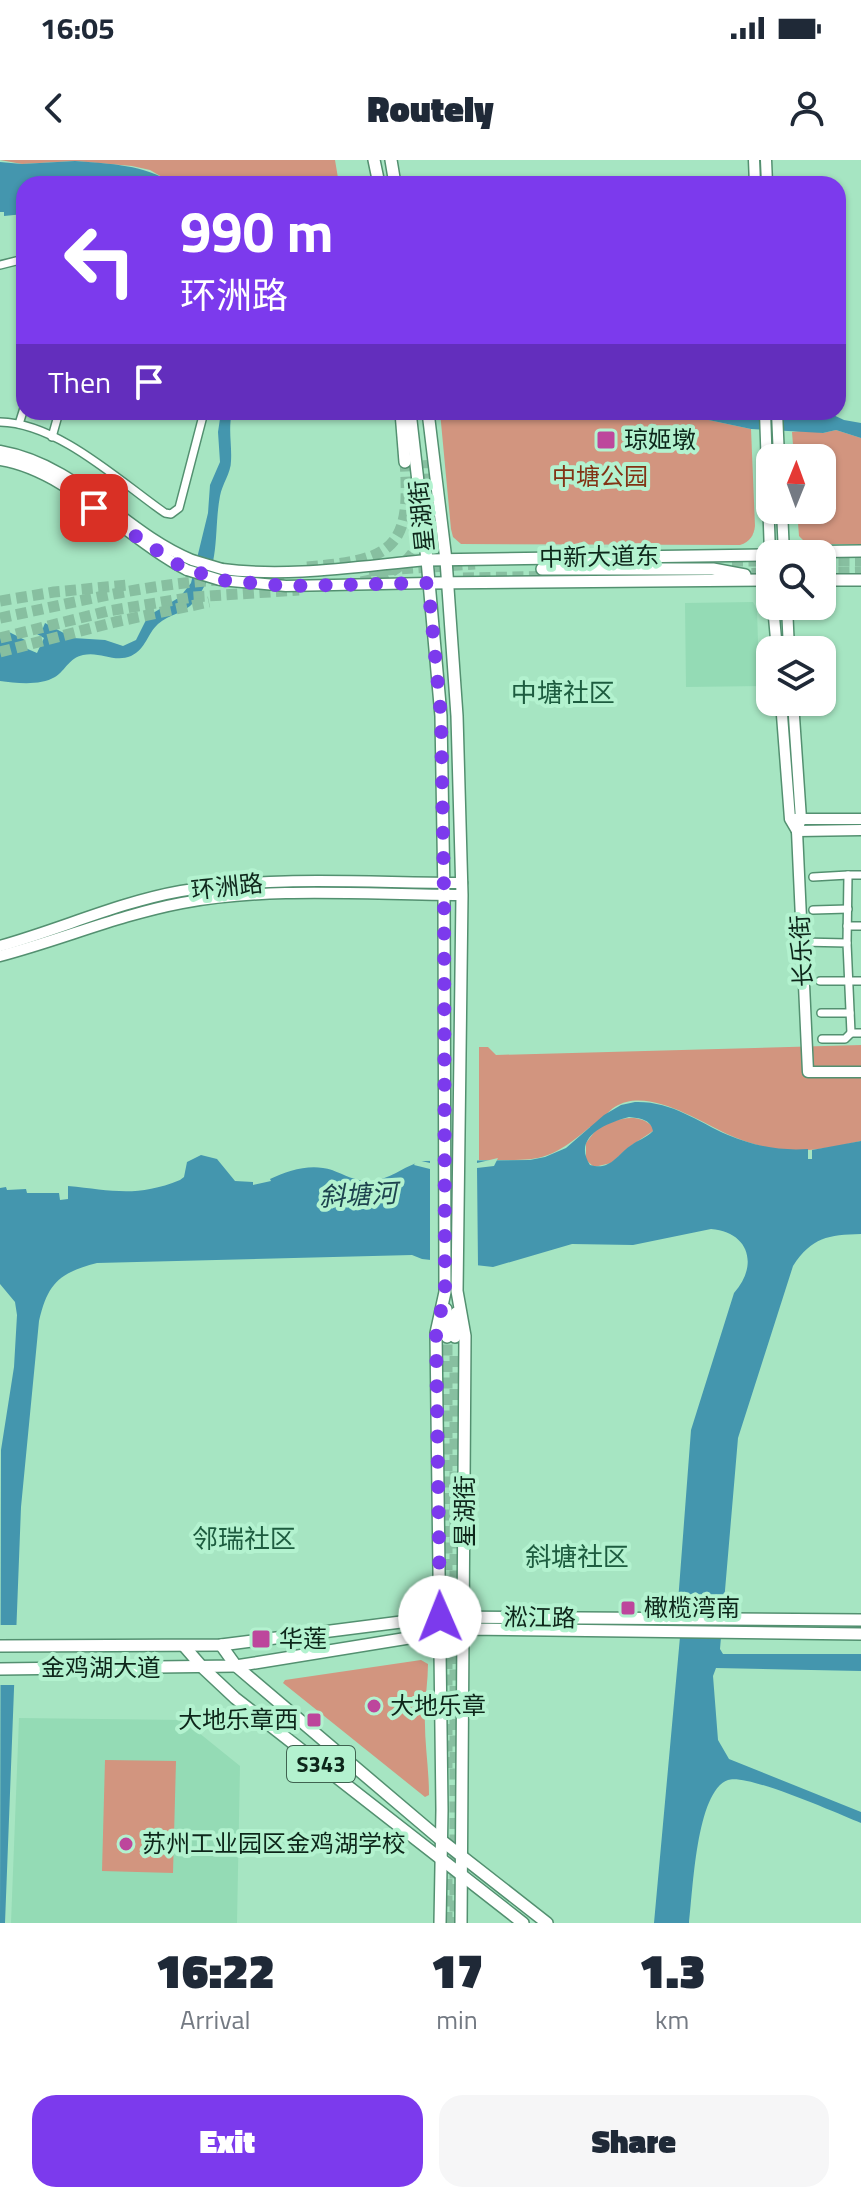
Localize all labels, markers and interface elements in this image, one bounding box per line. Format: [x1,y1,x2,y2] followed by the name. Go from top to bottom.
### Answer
[40,5,115,51] text: 16:05
[367,81,494,136] text: Routely
[32,86,76,130] icon: back
[785,86,829,130] icon: person
[180,189,333,274] text: 990 m
[48,208,152,312] icon: left
[180,267,288,322] text: 环洲路
[48,359,111,405] text: Then
[127,360,171,404] icon: arrive
[624,421,696,457] place label: 琼姬墩
[595,429,617,451] marker: 琼姬墩
[756,444,836,524] north arrow
[756,444,836,716] map controls
[552,458,648,494] park label: 中塘公园
[60,474,128,542] pin
[399,478,443,554] street label: 星湖街
[72,486,116,530] icon: arrive
[539,537,659,575] street label: 中新大道东
[756,540,836,620] button: search
[756,636,836,716] button: layers
[511,673,615,712] district label: 中塘社区
[189,864,265,908] street label: 环洲路
[781,914,821,988] street label: 长乐街
[318,1173,403,1216] water label: 斜塘河
[446,1475,482,1547] street label: 星湖街
[192,1519,296,1558] district label: 邻瑞社区
[525,1537,629,1576] district label: 斜塘社区
[398,1575,482,1659] position arrow
[644,1589,740,1625] place label: 橄榄湾南
[504,1598,576,1636] street label: 淞江路
[619,1599,637,1617] marker: 橄榄湾南
[279,1620,327,1656] place label: 华莲
[250,1628,272,1650] marker: 华莲
[41,1649,161,1685] street label: 金鸡湖大道
[390,1687,486,1723] place label: 大地乐章
[365,1697,383,1715] marker: 大地乐章
[178,1701,298,1737] place label: 大地乐章西
[305,1711,323,1729] marker: 大地乐章西
[287,1746,355,1782] road number: S343
[142,1825,406,1861] place label: 苏州工业园区金鸡湖学校
[117,1835,135,1853] marker: 苏州工业园区金鸡湖学校
[156,1934,275,2007] text: 16:22
[431,1934,483,2007] text: 17
[639,1934,705,2007] text: 1.3
[180,2000,251,2039] text: Arrival
[436,2000,478,2039] text: min
[655,2000,689,2039] text: km
[32,2095,423,2187] button: Exit
[439,2095,829,2187] button: Share

